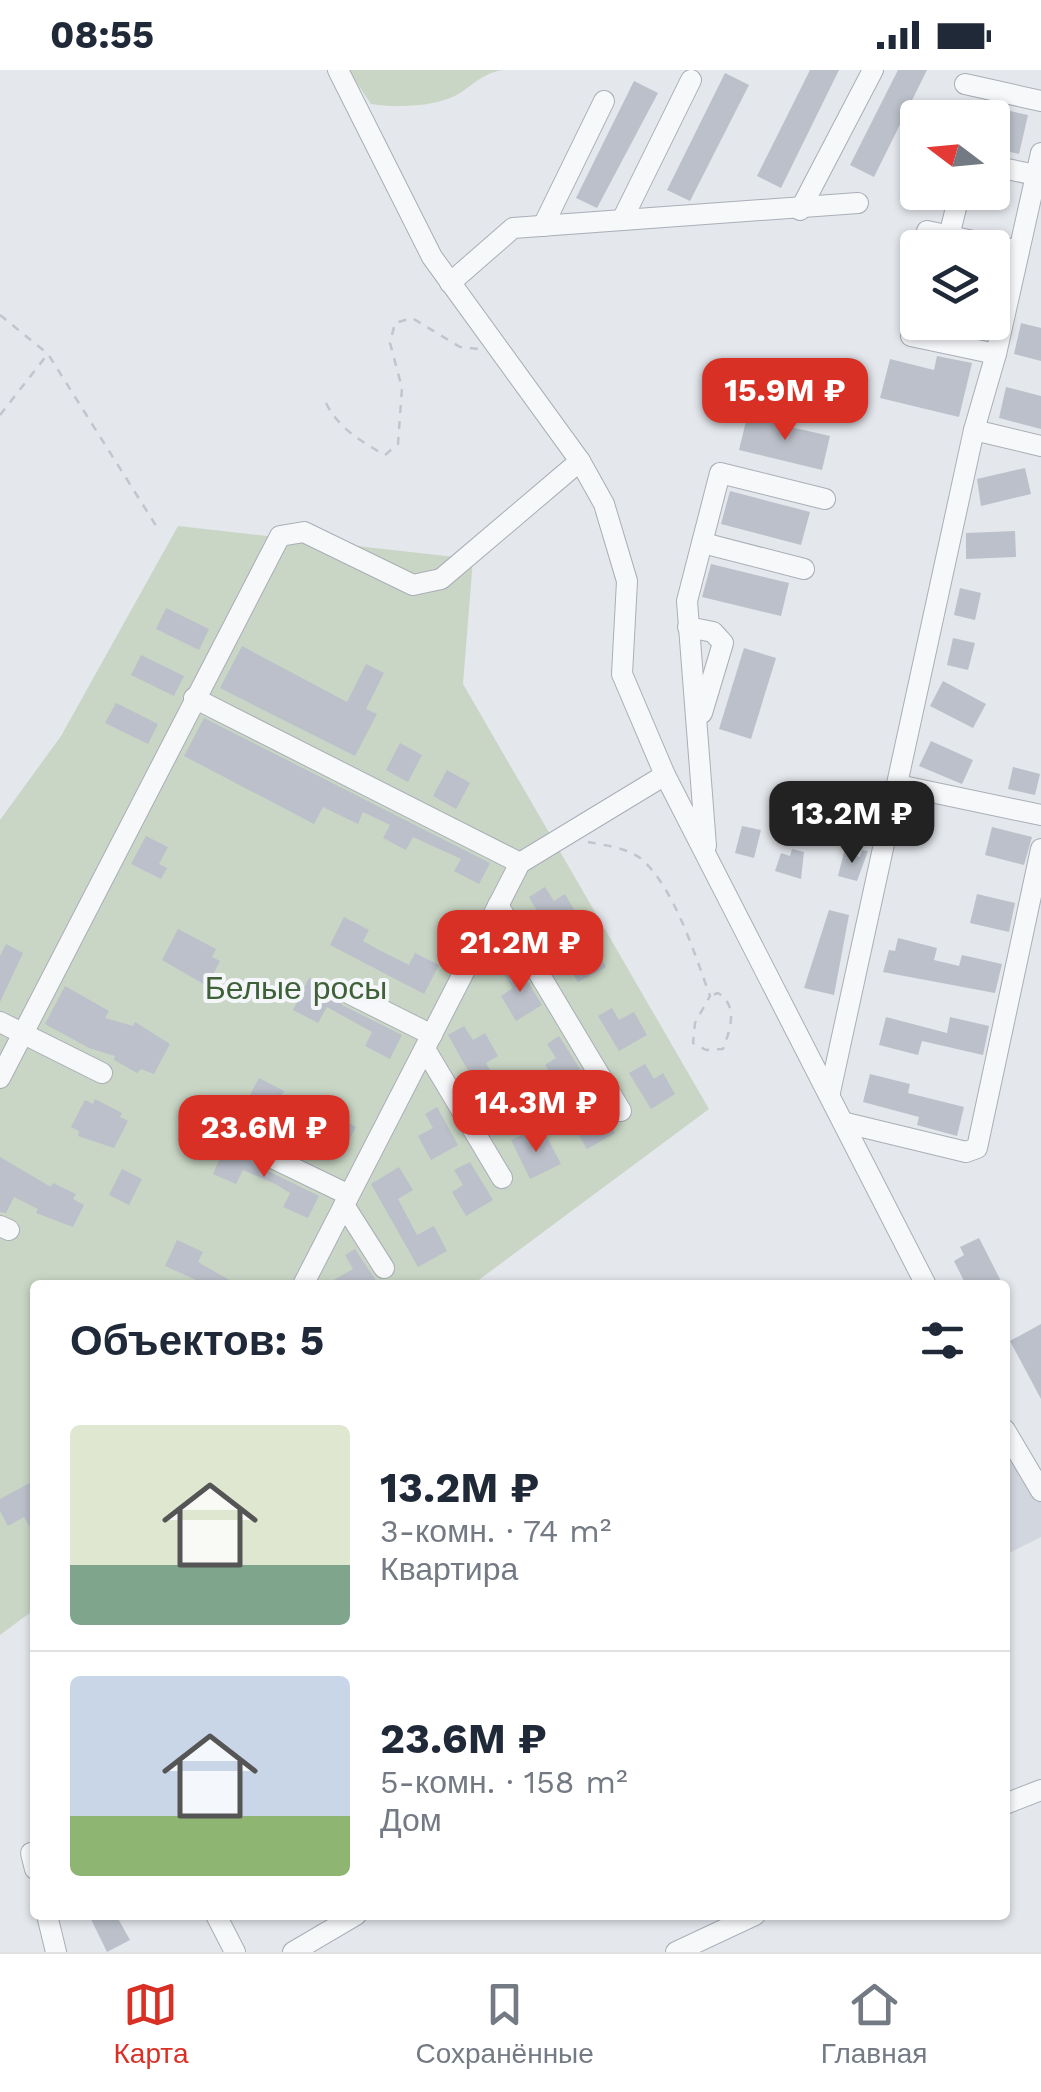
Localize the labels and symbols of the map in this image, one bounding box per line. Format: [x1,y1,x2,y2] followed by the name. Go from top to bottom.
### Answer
[900,100,1010,210] north arrow
[693,358,877,443] pin: 15.9M ₽
[760,781,944,866] pin: 13.2M ₽
[428,910,612,995] pin: 21.2M ₽
[205,969,387,1007] park label: Белые росы
[444,1070,628,1155] pin: 14.3M ₽
[172,1095,356,1180] pin: 23.6M ₽

